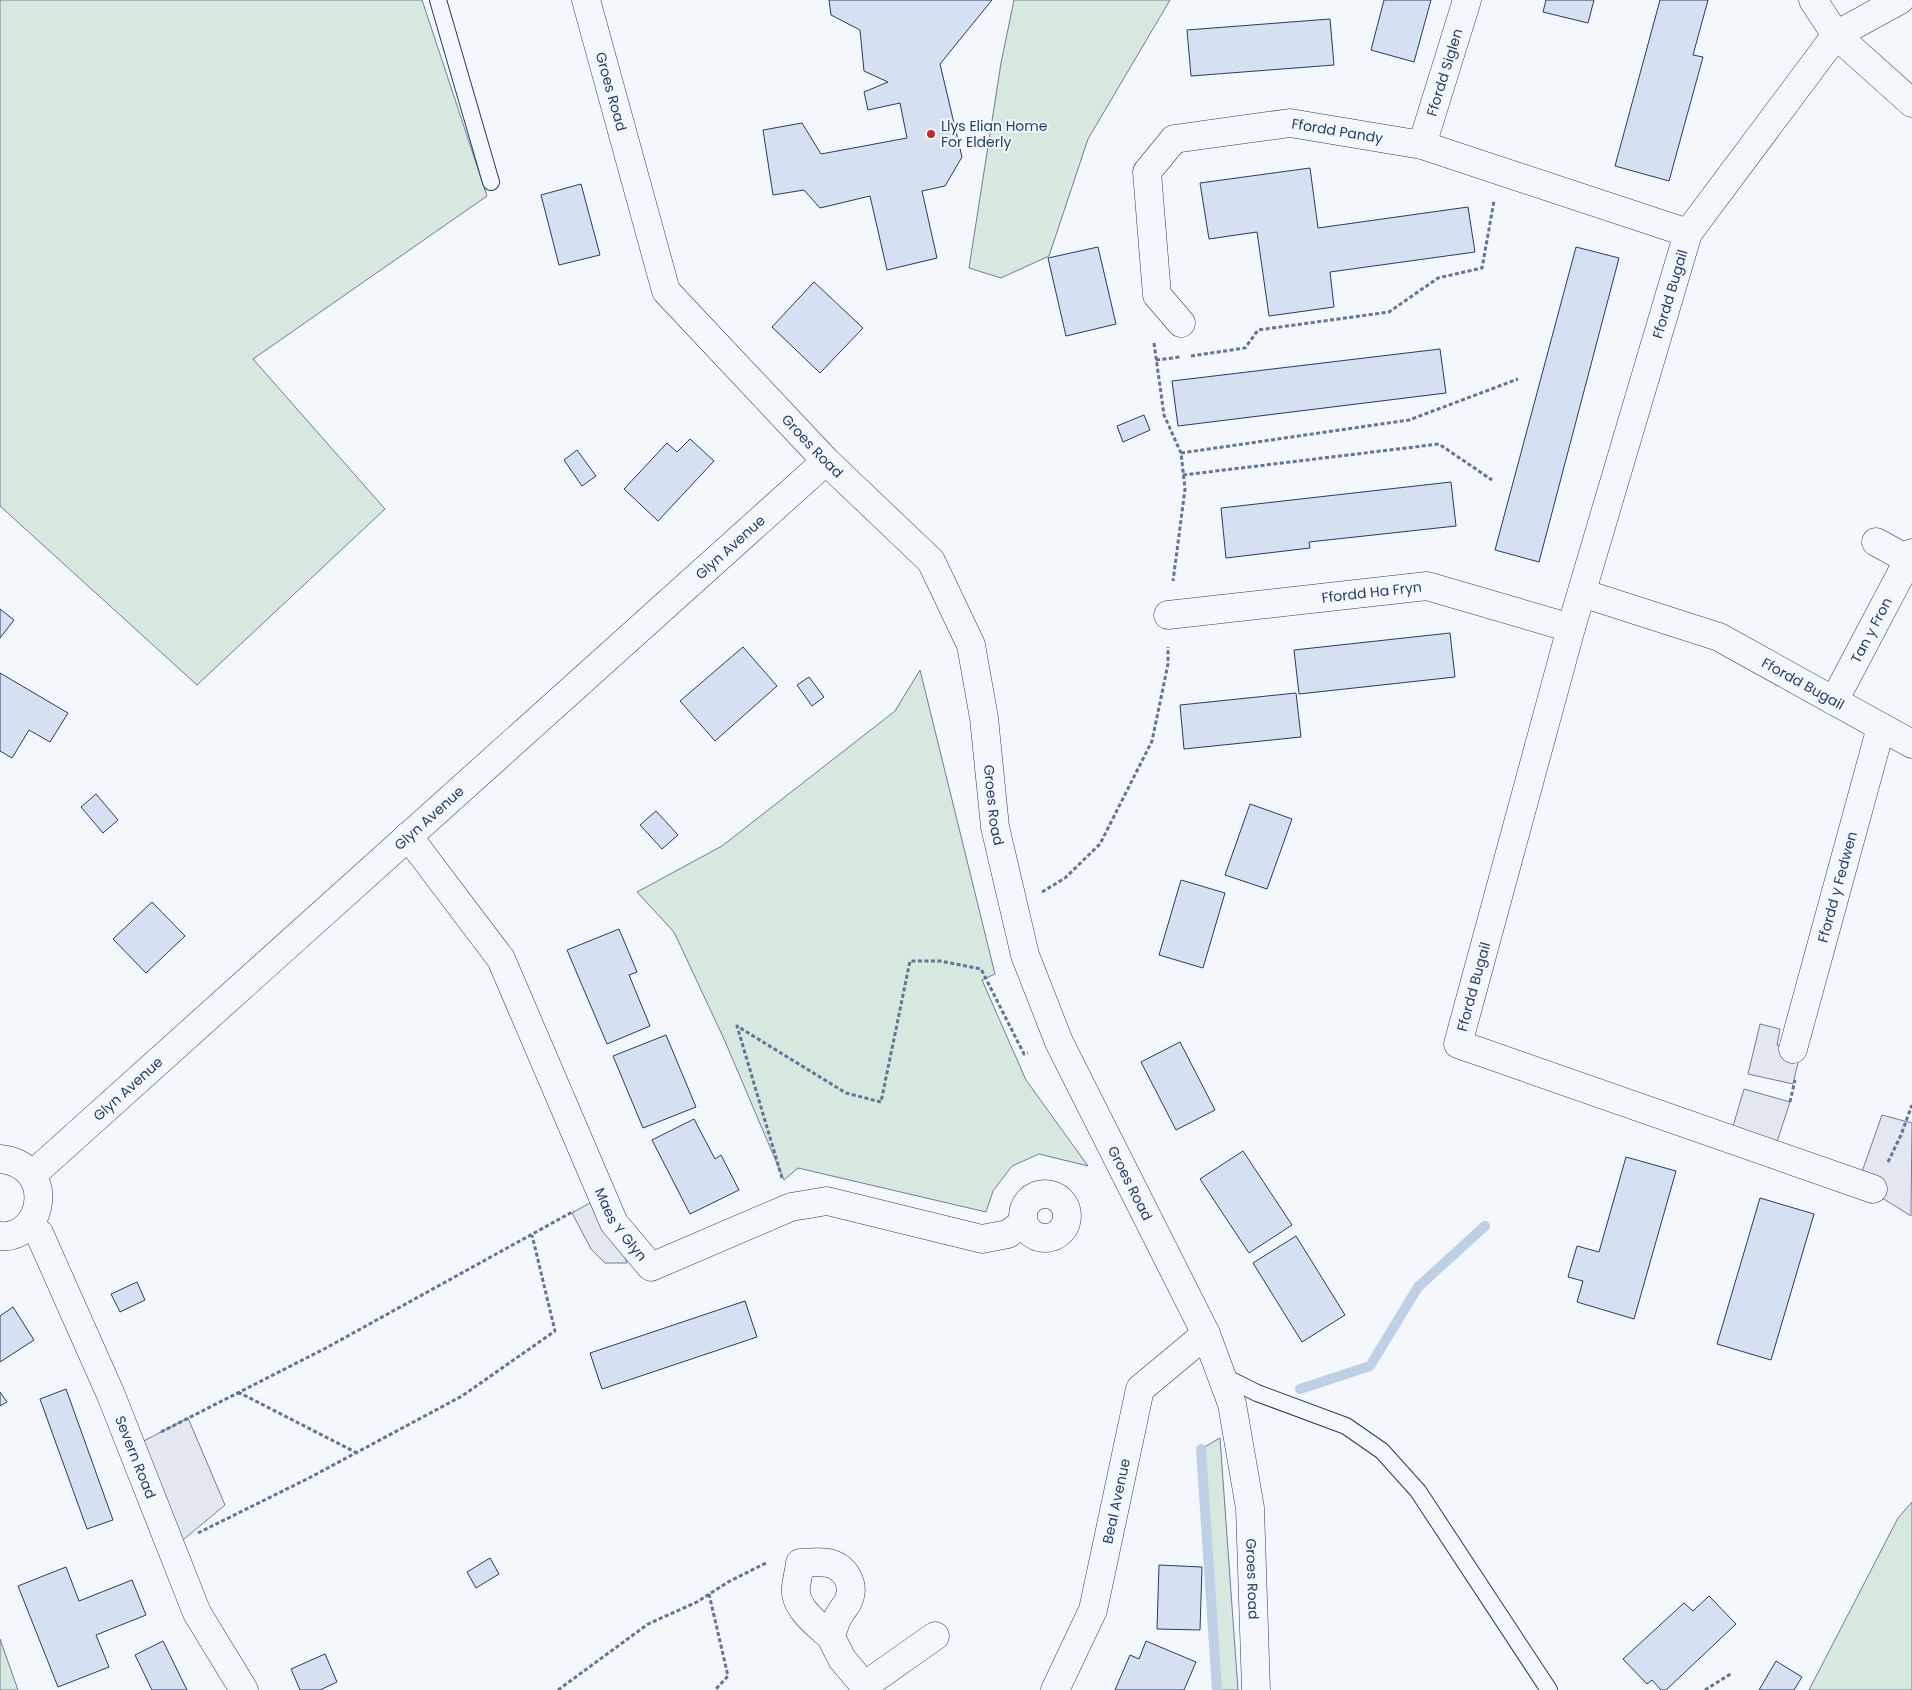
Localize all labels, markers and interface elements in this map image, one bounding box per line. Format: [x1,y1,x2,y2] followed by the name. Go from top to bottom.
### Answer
[1422,26,1468,119] street label: Ffordd Siglen
[591,50,632,133] street label: Groes Road
[1290,113,1385,148] street label: Ffordd Pandy
[941,116,1048,152] place label: Llys Elian Home For Elderly
[925,128,937,140] marker: Llys Elian Home For Elderly
[1647,247,1693,341] street label: Ffordd Bugail
[777,410,848,482] street label: Groes Road
[691,510,770,584] street label: Glyn Avenue
[1321,577,1423,608] street label: Ffordd Ha Fryn
[1846,594,1897,667] street label: Tan y Fron
[1758,653,1848,715] street label: Ffordd Bugail
[979,764,1009,847] street label: Groes Road
[390,781,469,855] street label: Glyn Avenue
[1813,829,1862,945] street label: Ffordd y Fedwen
[1452,940,1495,1034] street label: Ffordd Bugail
[89,1052,167,1125] street label: Glyn Avenue
[1103,1142,1157,1224] street label: Groes Road
[590,1185,652,1265] street label: Maes Y Glyn
[110,1413,161,1502] street label: Severn Road
[1097,1456,1135,1545] street label: Beal Avenue
[1241,1538,1264,1620] street label: Groes Road

